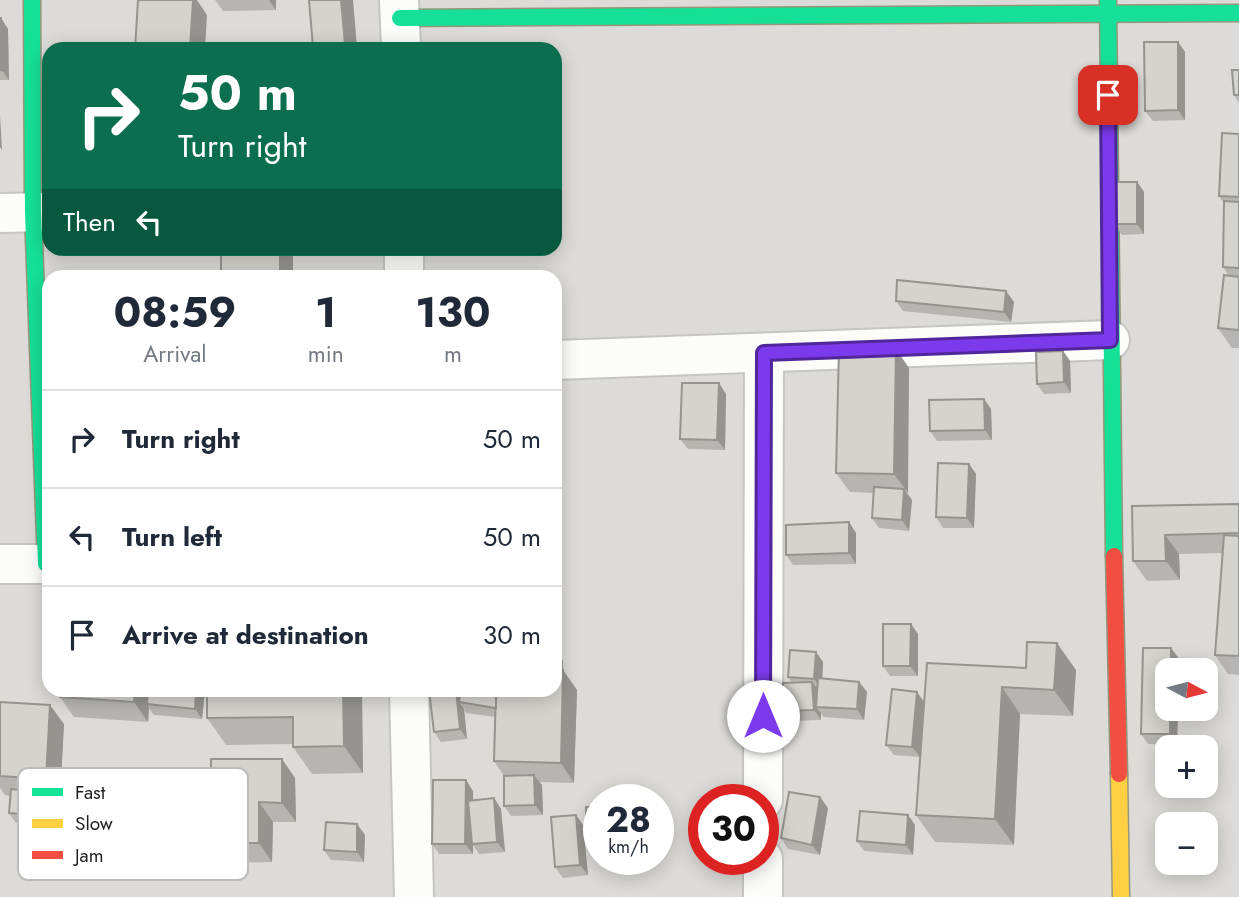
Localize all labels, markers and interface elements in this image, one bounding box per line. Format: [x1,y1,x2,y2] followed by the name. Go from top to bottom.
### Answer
[178,58,297,128] text: 50 m
[1078,65,1138,125] pin
[63,70,154,161] icon: right
[1089,76,1127,114] icon: arrive
[178,123,307,169] text: Turn right
[63,203,116,241] text: Then
[130,203,168,241] icon: left
[113,282,236,343] text: 08:59
[315,282,336,343] text: 1
[415,282,491,343] text: 130
[143,337,207,371] text: Arrival
[308,337,344,371] text: min
[444,337,462,371] text: m
[63,420,101,458] icon: right
[122,420,240,458] text: Turn right
[483,420,541,458] text: 50 m
[63,518,101,556] icon: left
[122,518,222,556] text: Turn left
[483,518,541,556] text: 50 m
[63,616,101,654] icon: arrive
[122,616,369,654] text: Arrive at destination
[483,616,541,654] text: 30 m
[1155,658,1218,721] north arrow
[1155,658,1218,875] map controls
[726,679,800,753] position arrow
[1155,735,1218,798] button: +
[18,768,248,880] legend
[75,779,106,806] text: Fast
[688,784,779,875] speed limit sign: 30
[606,795,651,845] text: 28
[75,810,113,837] text: Slow
[1155,812,1218,875] button: −
[608,834,649,860] text: km/h
[72,842,104,869] text: Jam

